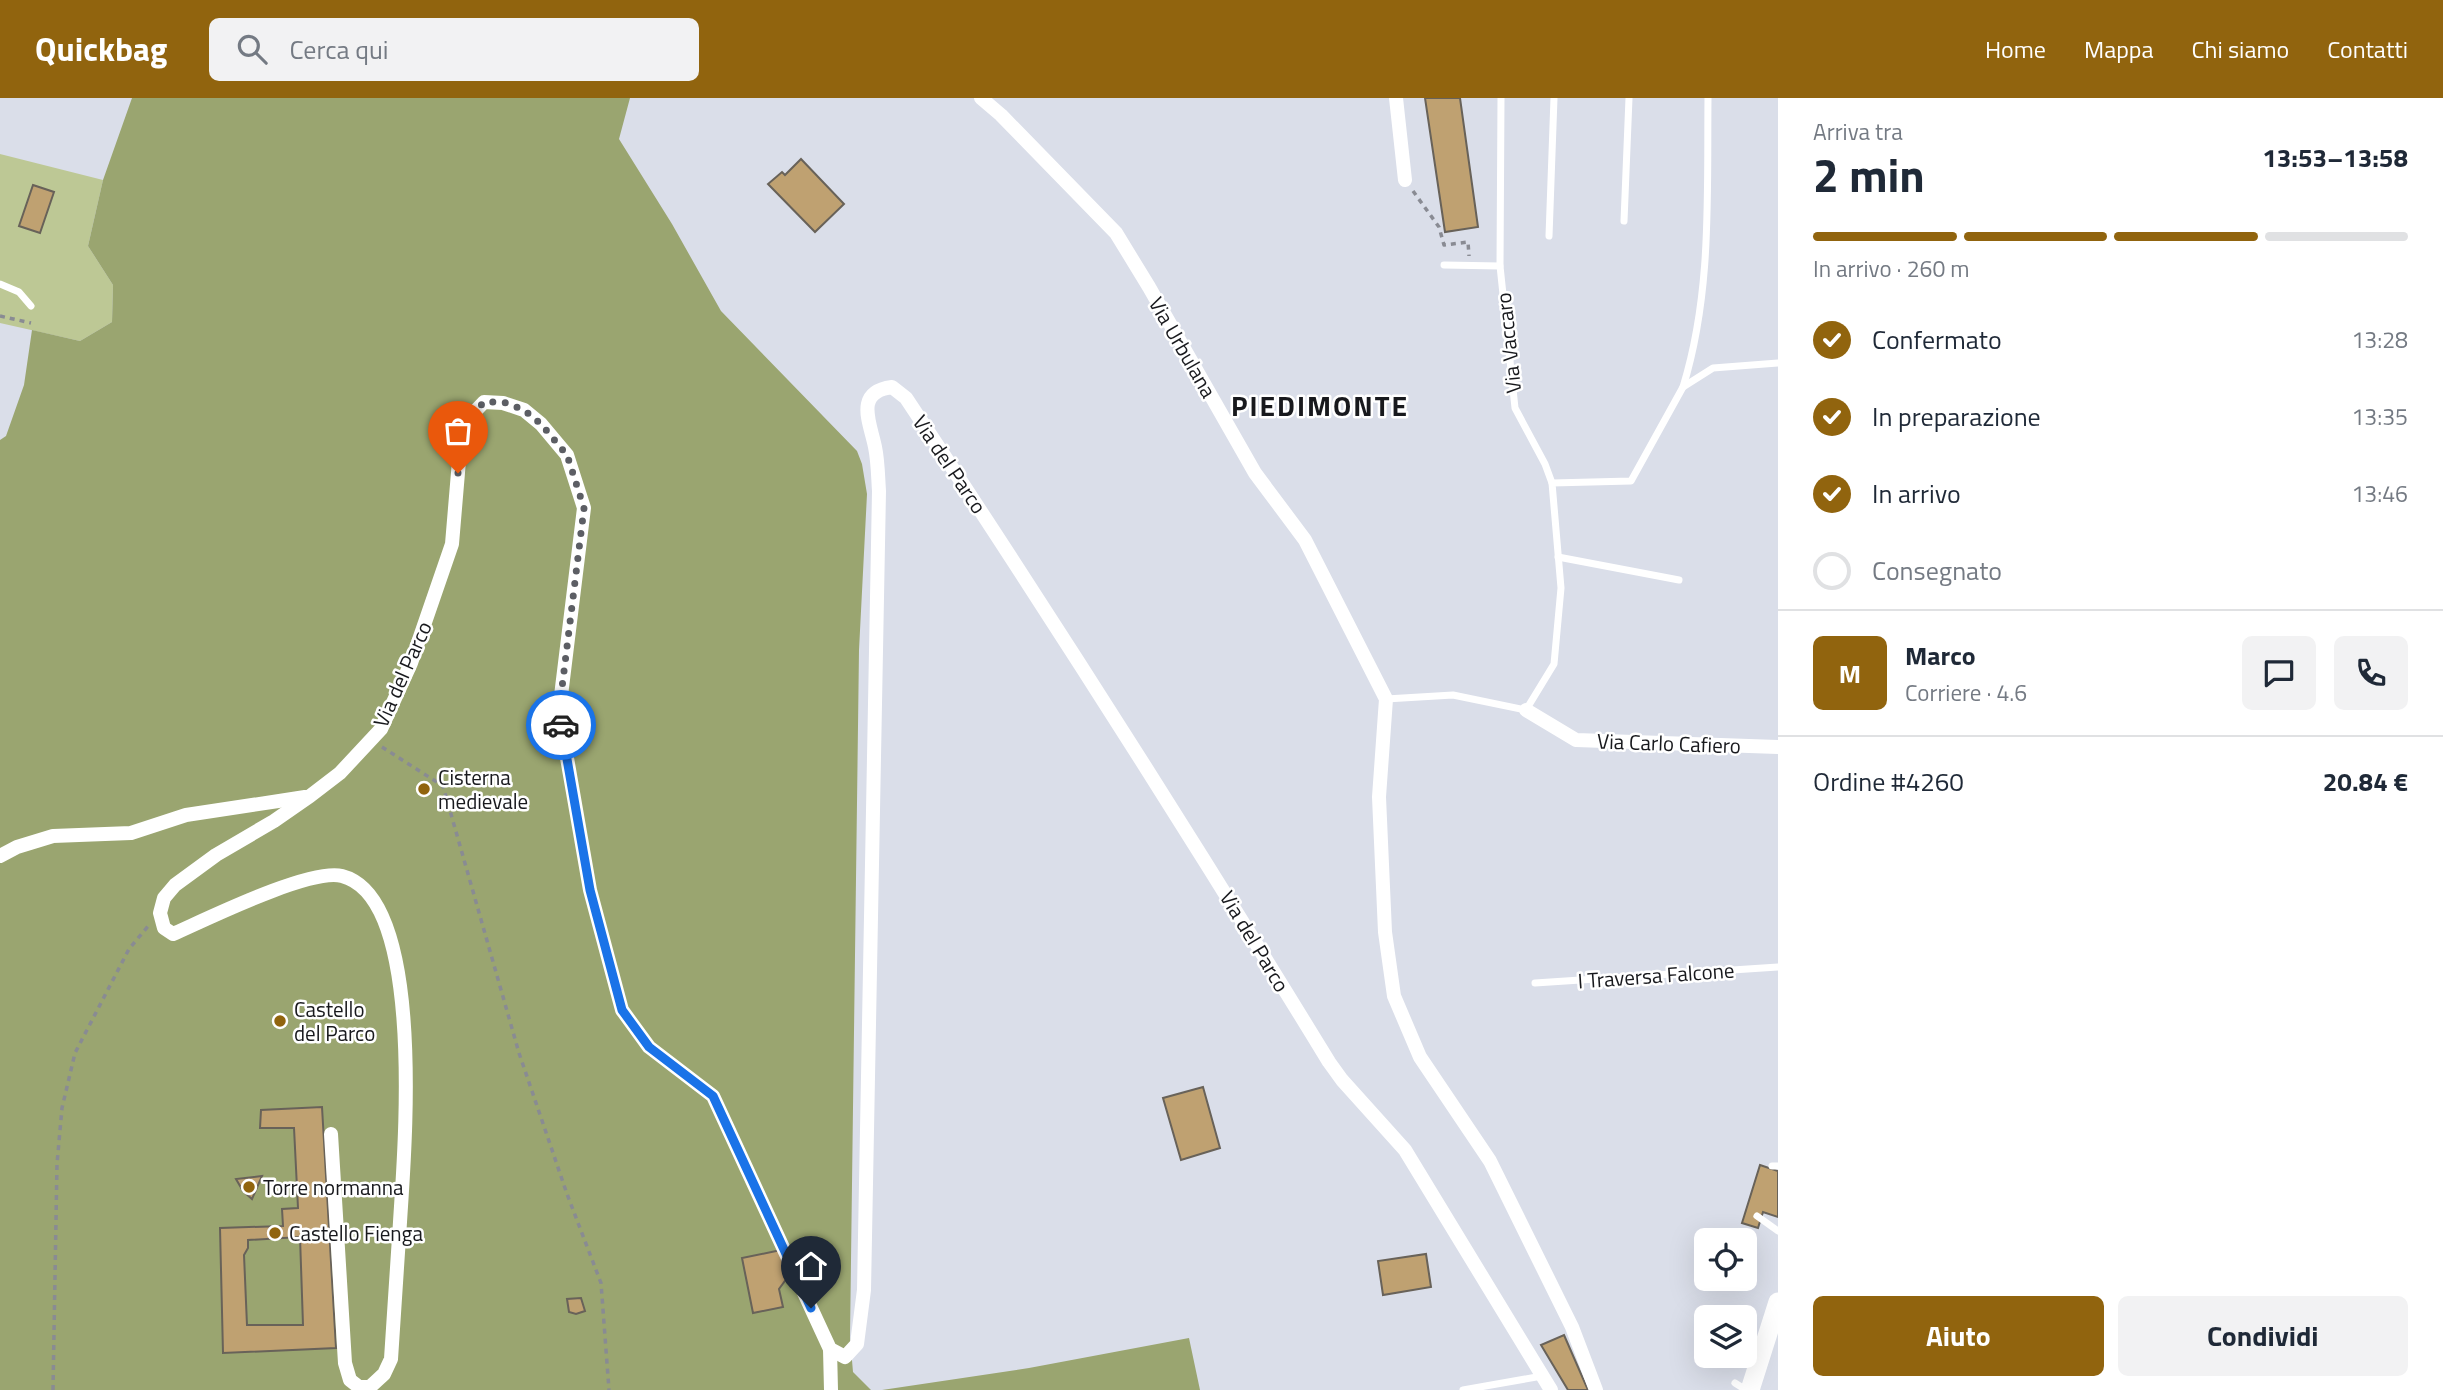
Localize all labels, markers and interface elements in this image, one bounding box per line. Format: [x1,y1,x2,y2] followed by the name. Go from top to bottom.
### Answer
[209,18,699,81] search box
[35,24,167,74] text: Quickbag
[233,30,271,68] icon: search
[289,30,388,69] text: Cerca qui
[1985,31,2046,67] text: Home
[2084,31,2153,67] text: Mappa
[2191,31,2289,67] text: Chi siamo
[2327,31,2408,67] text: Contatti
[1813,114,1903,149] text: Arriva tra
[2262,138,2408,177] text: 13:53–13:58
[1813,140,1925,210] text: 2 min
[1813,251,1970,286] text: In arrivo · 260 m
[1141,290,1225,404] street label: Via Urbulana
[1487,291,1529,395] street label: Via Vaccaro
[1872,320,2002,359] text: Confermato
[1813,321,1851,359] icon: check
[2351,322,2408,357] text: 13:28
[1231,384,1409,427] district label: PIEDIMONTE
[1872,397,2041,436] text: In preparazione
[1813,398,1851,436] icon: check
[2351,399,2408,434] text: 13:35
[428,401,488,473] pin
[905,408,995,520] street label: Via del Parco
[439,412,477,450] icon: bag
[1872,474,1961,513] text: In arrivo
[1813,475,1851,513] icon: check
[2351,476,2408,511] text: 13:46
[1872,551,2002,590] text: Consegnato
[364,616,440,732] street label: Via del Parco
[1905,636,1976,675] text: Marco
[2242,636,2316,710] button: chat
[2334,636,2408,710] button: phone
[1839,654,1861,693] text: M
[1905,675,2027,710] text: Corriere · 4.6
[526,690,596,760] courier
[542,706,580,744] icon: car
[1596,724,1742,762] street label: Via Carlo Cafiero
[438,761,528,817] place label: Cisterna medievale
[1813,762,1964,801] text: Ordine #4260
[2323,762,2408,801] text: 20.84 €
[416,781,432,797] marker: Cisterna medievale
[1212,884,1298,998] street label: Via del Parco
[1577,954,1735,996] street label: I Traversa Falcone
[294,993,375,1049] place label: Castello del Parco
[272,1013,288,1029] marker: Castello del Parco
[263,1171,404,1203] place label: Torre normanna
[241,1179,257,1195] marker: Torre normanna
[289,1217,423,1249] place label: Castello Fienga
[267,1225,283,1241] marker: Castello Fienga
[1694,1228,1757,1368] map controls
[1694,1228,1757,1291] button: locate
[781,1236,841,1308] pin
[792,1247,830,1285] icon: home
[1813,1296,2104,1376] button: Aiuto
[2118,1296,2408,1376] button: Condividi
[1694,1305,1757,1368] button: layers

